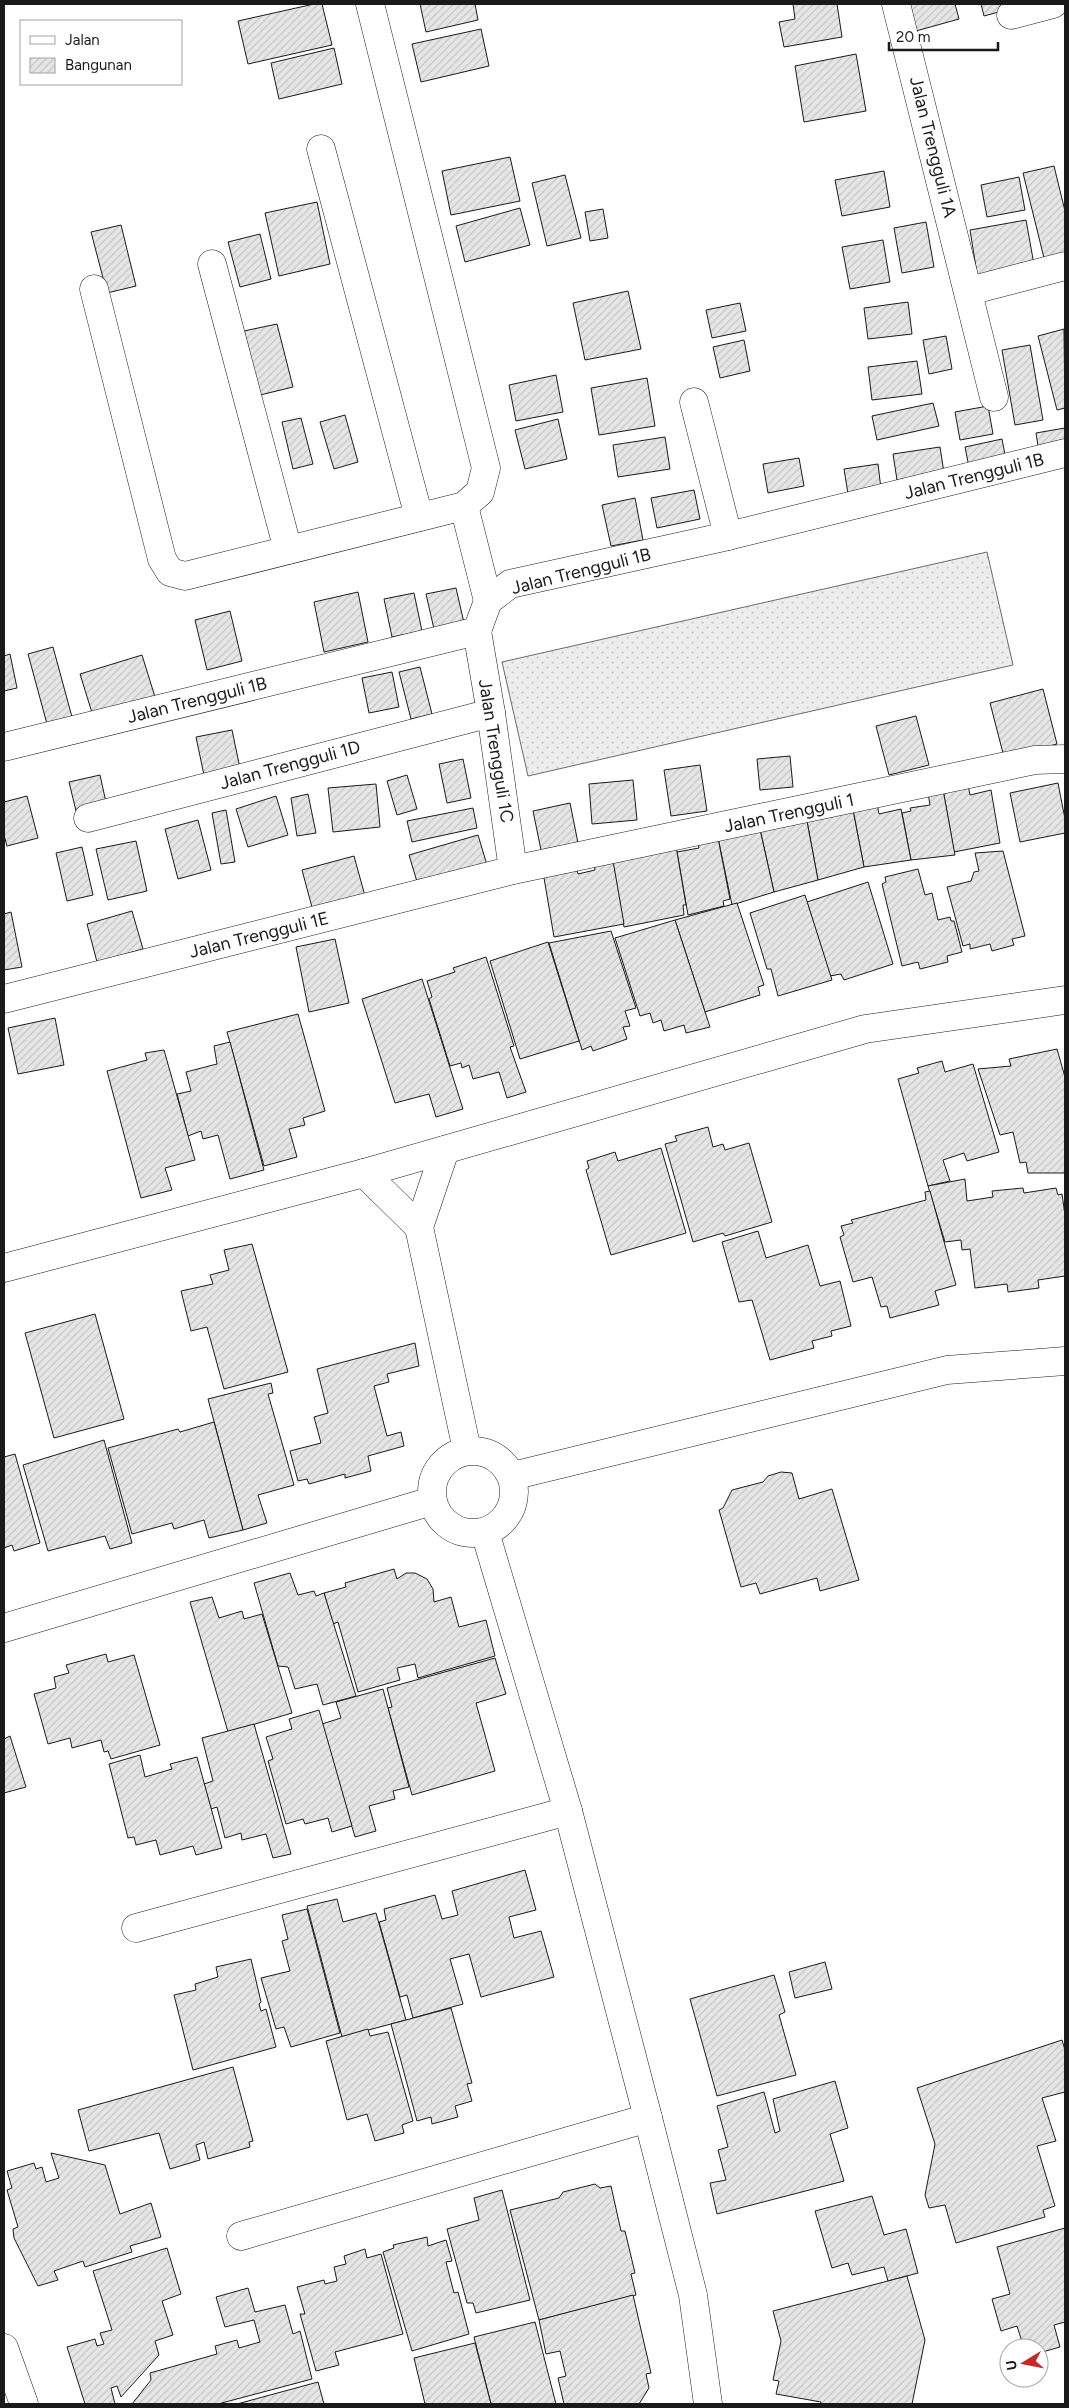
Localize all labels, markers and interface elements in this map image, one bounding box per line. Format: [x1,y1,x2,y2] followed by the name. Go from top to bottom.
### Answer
[20,20,182,85] legend
[889,20,998,52] scale bar
[896,28,930,46] text: 20 m
[65,31,100,49] text: Jalan
[65,56,132,74] text: Bangunan
[905,74,961,220] street label: Jalan Trengguli 1A
[902,448,1046,504] street label: Jalan Trengguli 1B
[509,543,653,599] street label: Jalan Trengguli 1B
[125,672,269,728] street label: Jalan Trengguli 1B
[474,678,518,824] street label: Jalan Trengguli 1C
[217,736,363,794] street label: Jalan Trengguli 1D
[722,788,856,838] street label: Jalan Trengguli 1
[187,907,331,963] street label: Jalan Trengguli 1E
[999,2338,1049,2388] north arrow
[1002,2359,1021,2372] text: U

